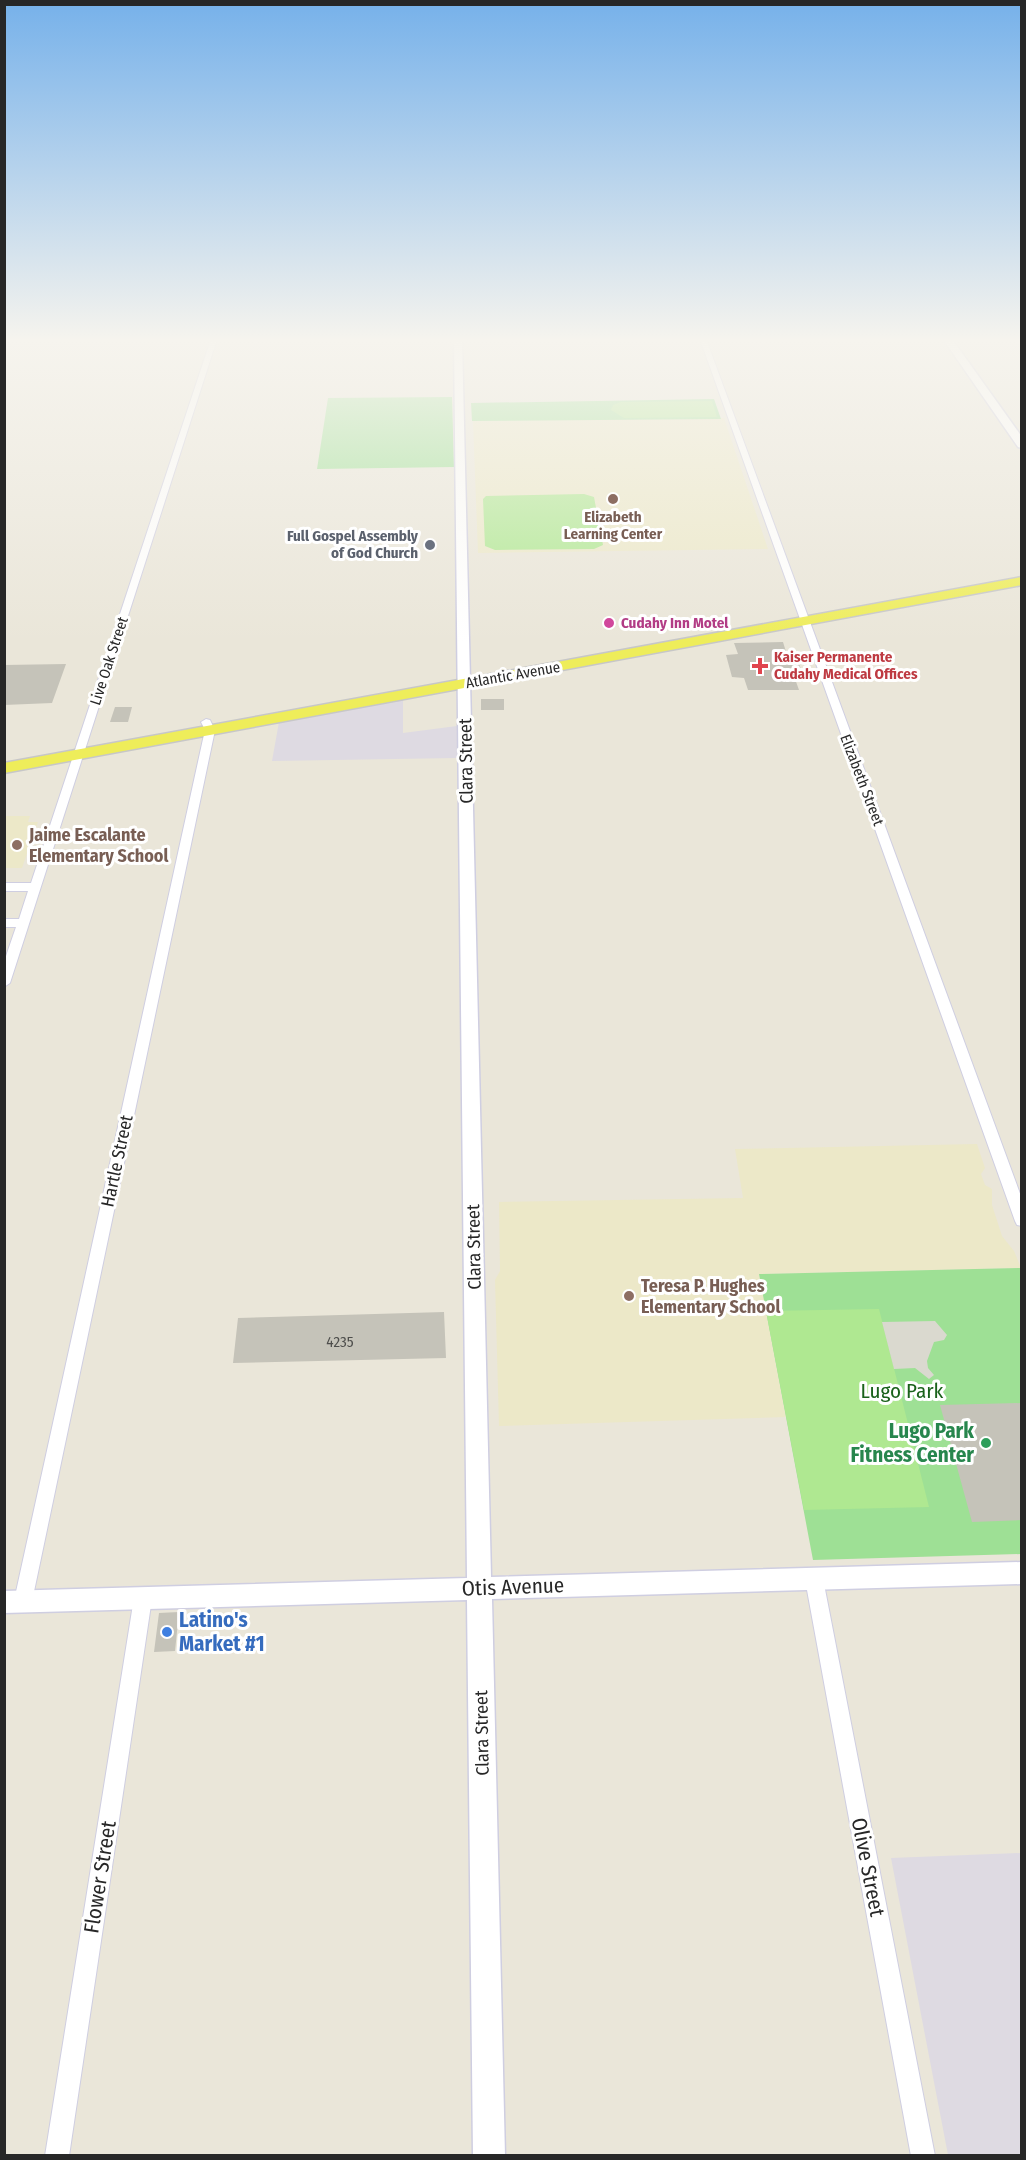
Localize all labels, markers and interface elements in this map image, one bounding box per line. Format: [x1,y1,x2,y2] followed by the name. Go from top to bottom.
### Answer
[606,492,620,506] marker: Elizabeth Learning Center
[564,508,663,543] place label: Elizabeth Learning Center
[287,527,419,562] place label: Full Gospel Assembly of God Church
[423,538,437,552] marker: Full Gospel Assembly of God Church
[86,614,132,708] street label: Live Oak Street
[621,614,729,632] place label: Cudahy Inn Motel
[602,616,616,630] marker: Cudahy Inn Motel
[774,648,918,683] place label: Kaiser Permanente Cudahy Medical Offices
[751,657,769,675] marker: Kaiser Permanente Cudahy Medical Offices
[464,658,562,692] street label: Atlantic Avenue
[454,718,478,804] street label: Clara Street
[836,732,888,828] street label: Elizabeth Street
[28,824,168,867] place label: Jaime Escalante Elementary School
[10,838,24,852] marker: Jaime Escalante Elementary School
[96,1113,138,1209] street label: Hartle Street
[462,1204,486,1290] street label: Clara Street
[641,1275,780,1318] place label: Teresa P. Hughes Elementary School
[622,1289,636,1303] marker: Teresa P. Hughes Elementary School
[326,1333,354,1351] house number: 4235
[861,1378,944,1404] park label: Lugo Park
[851,1418,974,1468] place label: Lugo Park Fitness Center
[979,1436,993,1450] marker: Lugo Park Fitness Center
[461,1572,565,1602] street label: Otis Avenue
[179,1607,265,1657] place label: Latino's Market #1
[160,1625,174,1639] marker: Latino's Market #1
[470,1690,494,1776] street label: Clara Street
[846,1815,890,1919] street label: Olive Street
[78,1819,122,1935] street label: Flower Street

